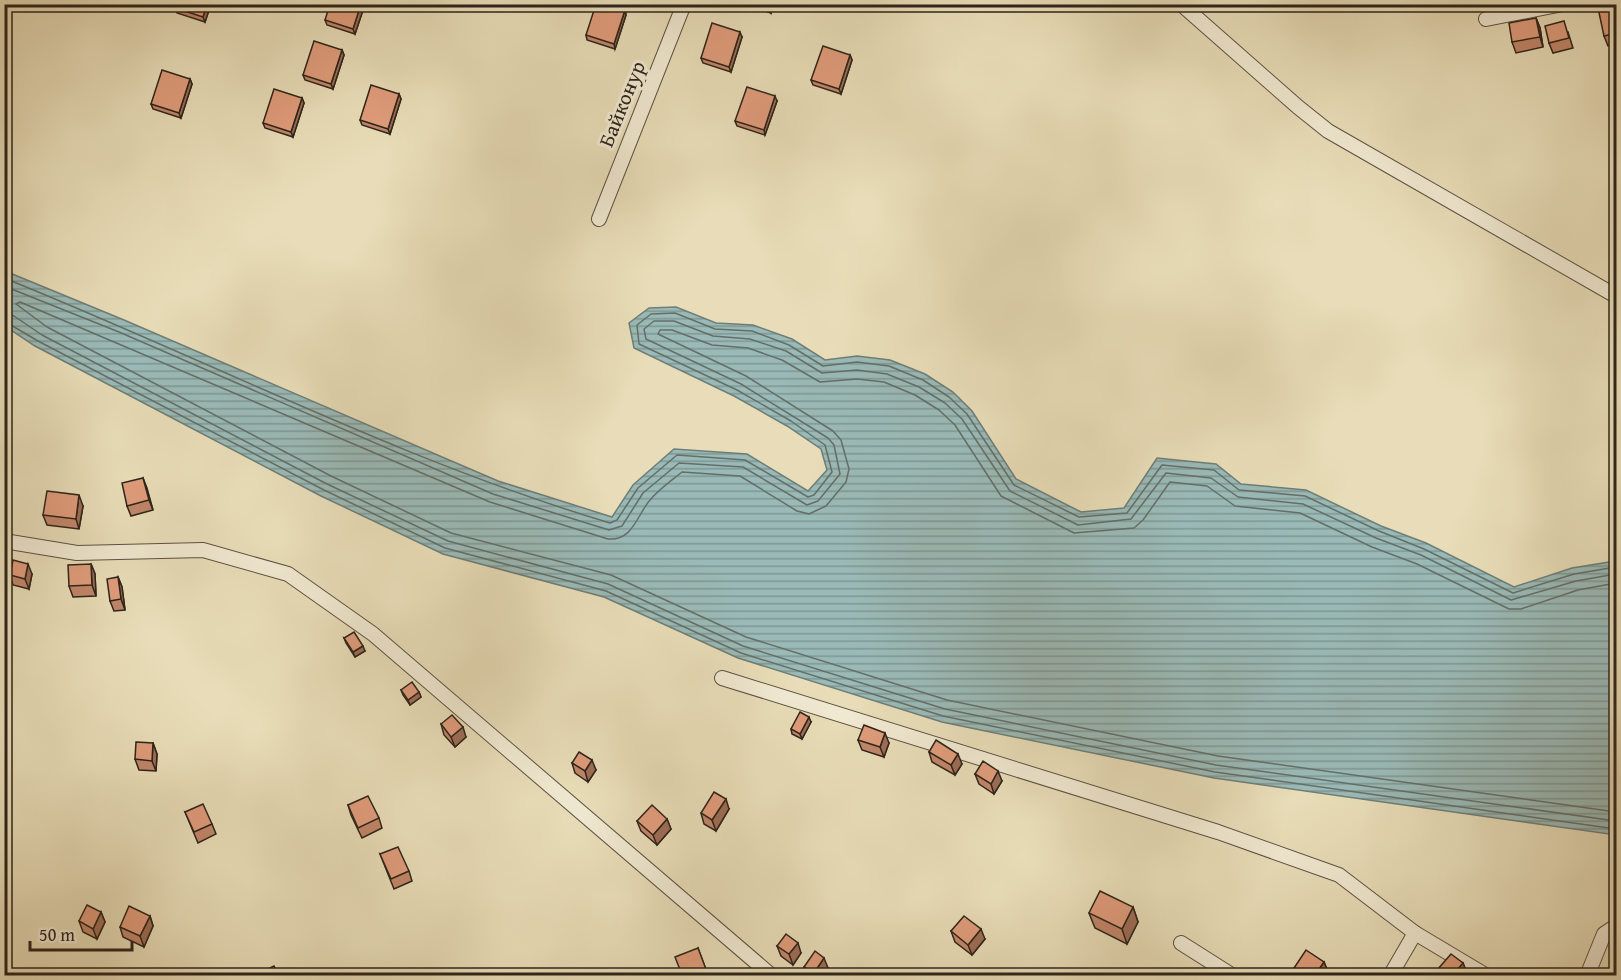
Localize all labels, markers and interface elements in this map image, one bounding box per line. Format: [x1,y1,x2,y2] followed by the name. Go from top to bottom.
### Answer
[590,56,653,151] street label: Байконур
[30,914,132,952] scale bar
[39,921,75,948] text: 50 m

